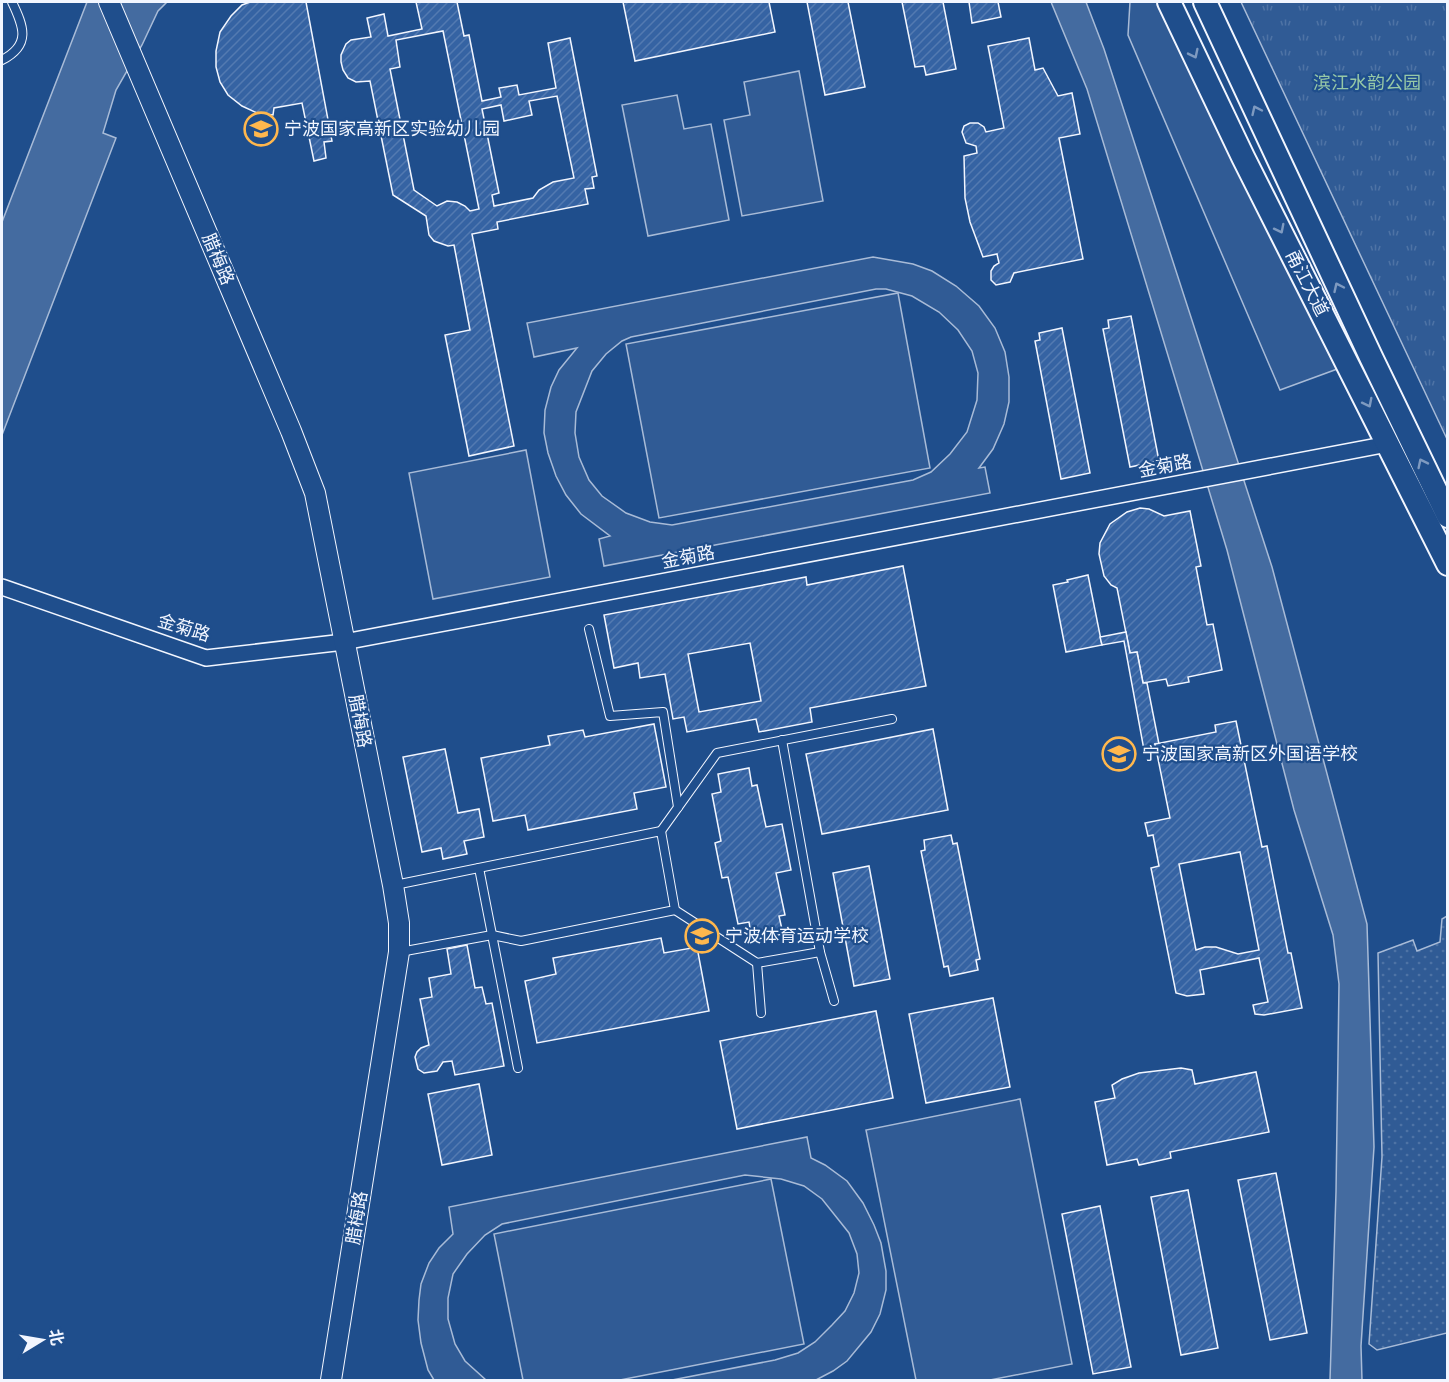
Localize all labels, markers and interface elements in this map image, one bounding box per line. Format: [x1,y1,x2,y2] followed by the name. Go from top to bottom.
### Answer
[1187,48,1199,59] one-way arrow
[1313,72,1421,93] park label: 滨江水韵公园
[1251,106,1263,117] one-way arrow
[243,111,279,147] school or university icon: 宁波国家高新区实验幼儿园
[284,118,500,139] place label: 宁波国家高新区实验幼儿园
[1273,223,1284,234] one-way arrow
[198,230,239,288] street label: 腊梅路
[1282,246,1333,320] street label: 甬江大道
[1334,282,1346,293] one-way arrow
[1361,397,1372,408] one-way arrow
[1136,450,1193,481] street label: 金菊路
[1418,459,1429,469] one-way arrow
[659,541,716,572] street label: 金菊路
[155,610,213,645] street label: 金菊路
[345,692,376,749] street label: 腊梅路
[1101,736,1137,772] school or university icon: 宁波国家高新区外国语学校
[1142,743,1358,764] place label: 宁波国家高新区外国语学校
[684,918,720,954] school or university icon: 宁波体育运动学校
[725,925,869,946] place label: 宁波体育运动学校
[342,1190,371,1246] street label: 腊梅路
[12,1310,72,1370] north arrow
[45,1328,67,1347] text: 北

